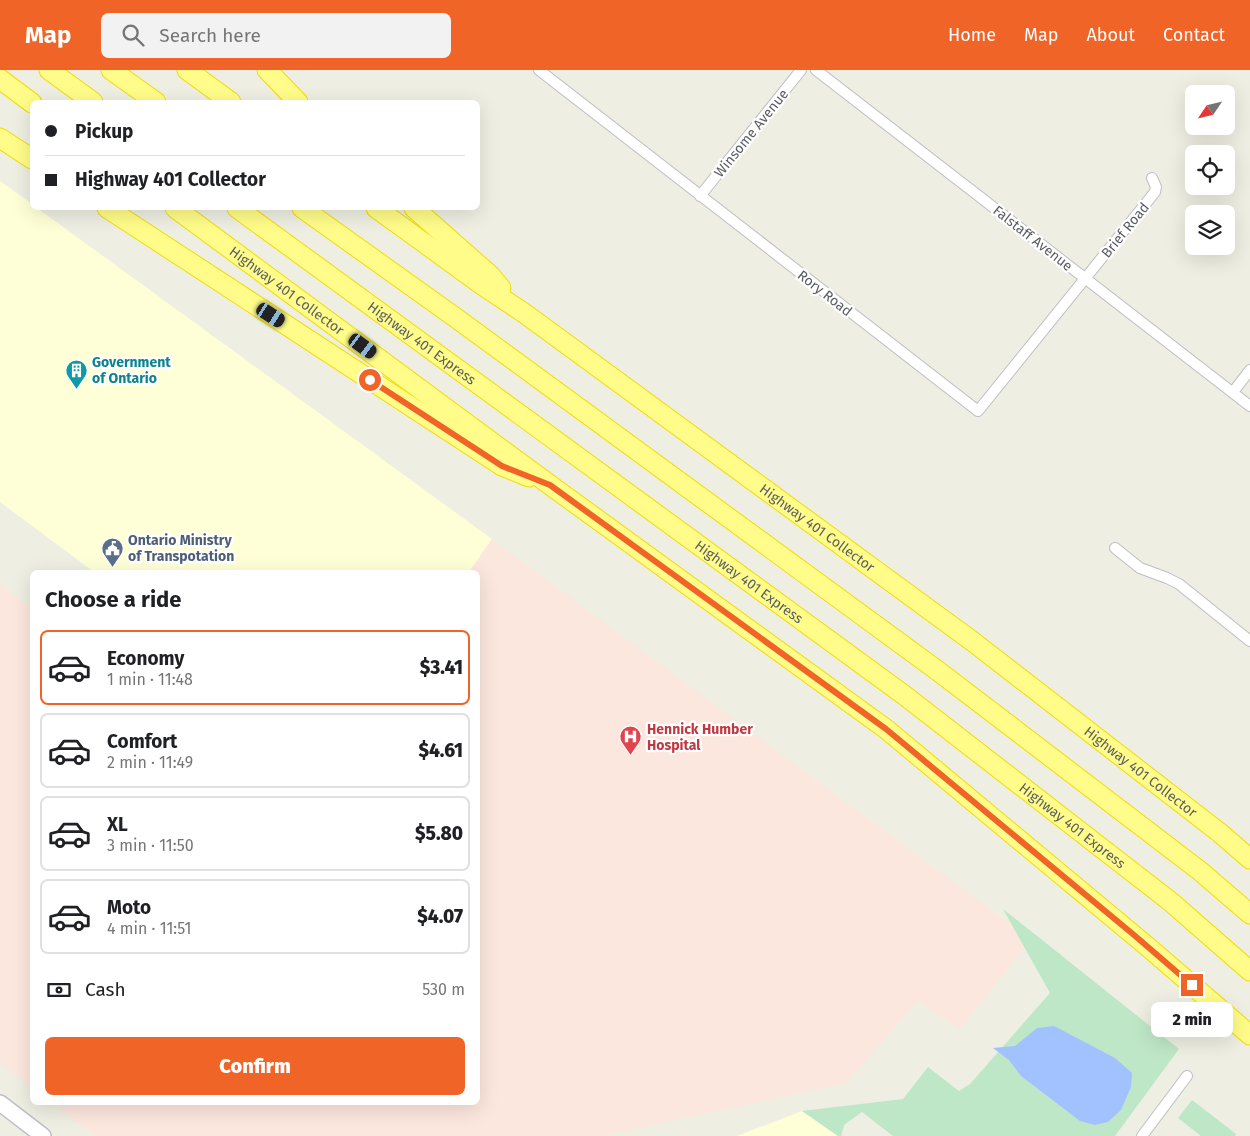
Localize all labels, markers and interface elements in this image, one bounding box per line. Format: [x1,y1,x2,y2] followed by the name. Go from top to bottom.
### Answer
[101,13,451,58] search box
[25,21,71,49] text: Map
[119,21,147,49] icon: search
[159,24,261,47] text: Search here
[948,24,996,46] text: Home
[1024,24,1058,46] text: Map
[1086,24,1135,46] text: About
[1163,24,1225,46] text: Contact
[1185,85,1235,135] north arrow
[1185,85,1235,255] map controls
[711,86,792,181] street label: Winsome Avenue
[75,120,133,143] text: Pickup
[1185,145,1235,195] button: locate
[75,168,266,191] text: Highway 401 Collector
[1098,199,1153,261] street label: Brief Road
[990,202,1076,275] street label: Falstaff Avenue
[1185,205,1235,255] button: layers
[226,243,348,339] street label: Highway 401 Collector
[794,267,855,320] street label: Rory Road
[364,298,479,389] street label: Highway 401 Express
[254,301,287,329] car
[346,331,379,361] car
[92,354,171,387] place label: Government of Ontario
[64,358,88,389] building icon: Government of Ontario
[359,369,381,391] route start
[756,480,878,576] street label: Highway 401 Collector
[128,532,234,565] place label: Ontario Ministry of Transpotation
[100,536,124,567] public building icon: Ontario Ministry of Transpotation
[691,537,807,628] street label: Highway 401 Express
[45,586,181,613] text: Choose a ride
[47,645,92,690] icon: car
[107,647,184,670] text: Economy
[420,656,463,679] text: $3.41
[107,670,193,689] text: 1 min · 11:48
[647,721,753,754] place label: Hennick Humber Hospital
[1080,723,1201,821] street label: Highway 401 Collector
[619,725,643,756] hospital icon: Hennick Humber Hospital
[47,728,92,773] icon: car
[107,730,177,753] text: Comfort
[418,739,463,762] text: $4.61
[107,753,193,772] text: 2 min · 11:49
[1016,780,1129,873] street label: Highway 401 Express
[47,811,92,856] icon: car
[107,813,128,836] text: XL
[415,822,463,845] text: $5.80
[107,836,194,855] text: 3 min · 11:50
[47,894,92,939] icon: car
[107,896,151,919] text: Moto
[417,905,463,928] text: $4.07
[107,919,191,938] text: 4 min · 11:51
[1181,974,1203,996] route end
[45,976,73,1004] icon: cash
[85,978,126,1001] text: Cash
[422,980,465,999] text: 530 m
[1151,1002,1233,1038] callout: 2 min
[1172,1010,1212,1029] text: 2 min
[45,1037,465,1095] button: Confirm

